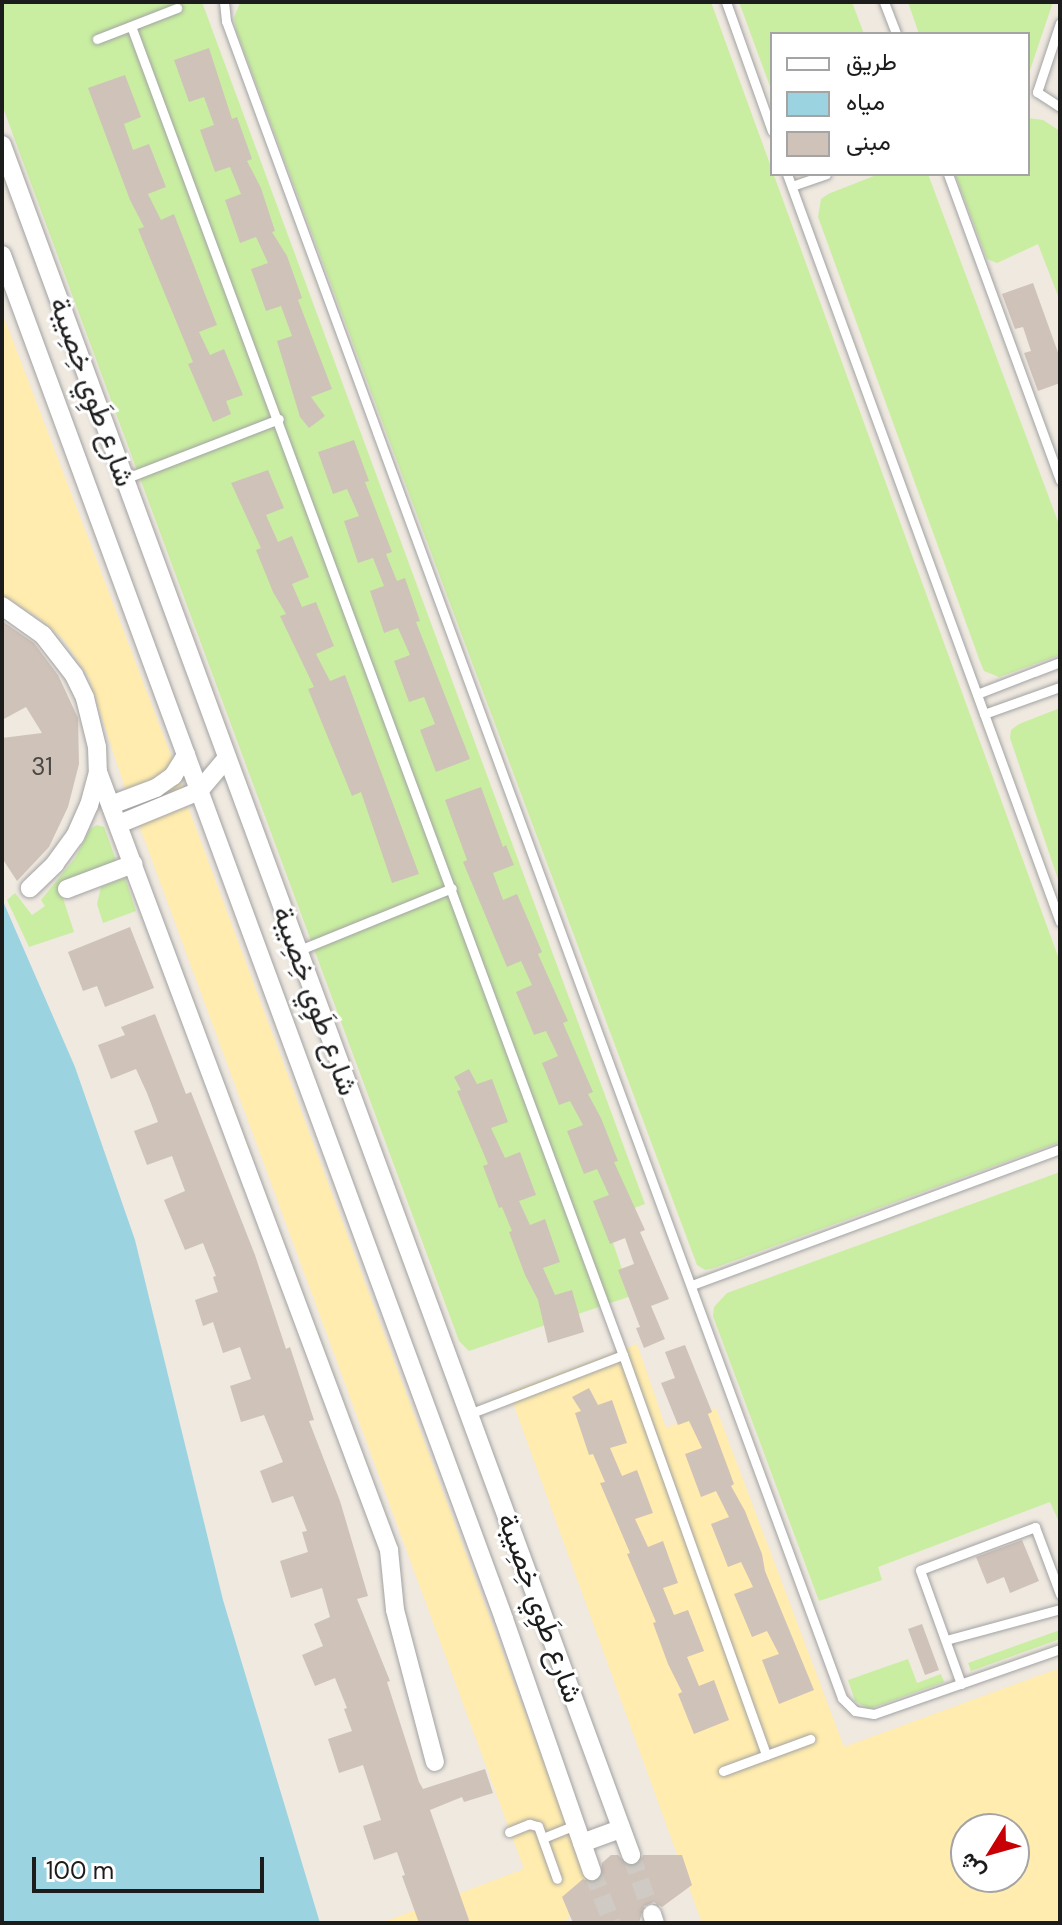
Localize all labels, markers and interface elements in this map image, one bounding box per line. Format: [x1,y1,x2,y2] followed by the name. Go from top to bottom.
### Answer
[770,32,1030,176] legend
[846,46,897,77] text: طريق
[846,86,885,117] text: مياه
[846,126,891,157] text: مبنى
[42,293,142,491] street label: شارع طَوِي خِصِيبة
[31,753,53,781] house number: 31
[265,902,365,1100] street label: شارع طَوِي خِصِيبة
[490,1509,590,1707] street label: شارع طَوِي خِصِيبة
[950,1813,1030,1893] north arrow
[36,1841,268,1891] scale bar
[952,1847,992,1886] text: ش
[46,1855,114,1886] text: 100 m

